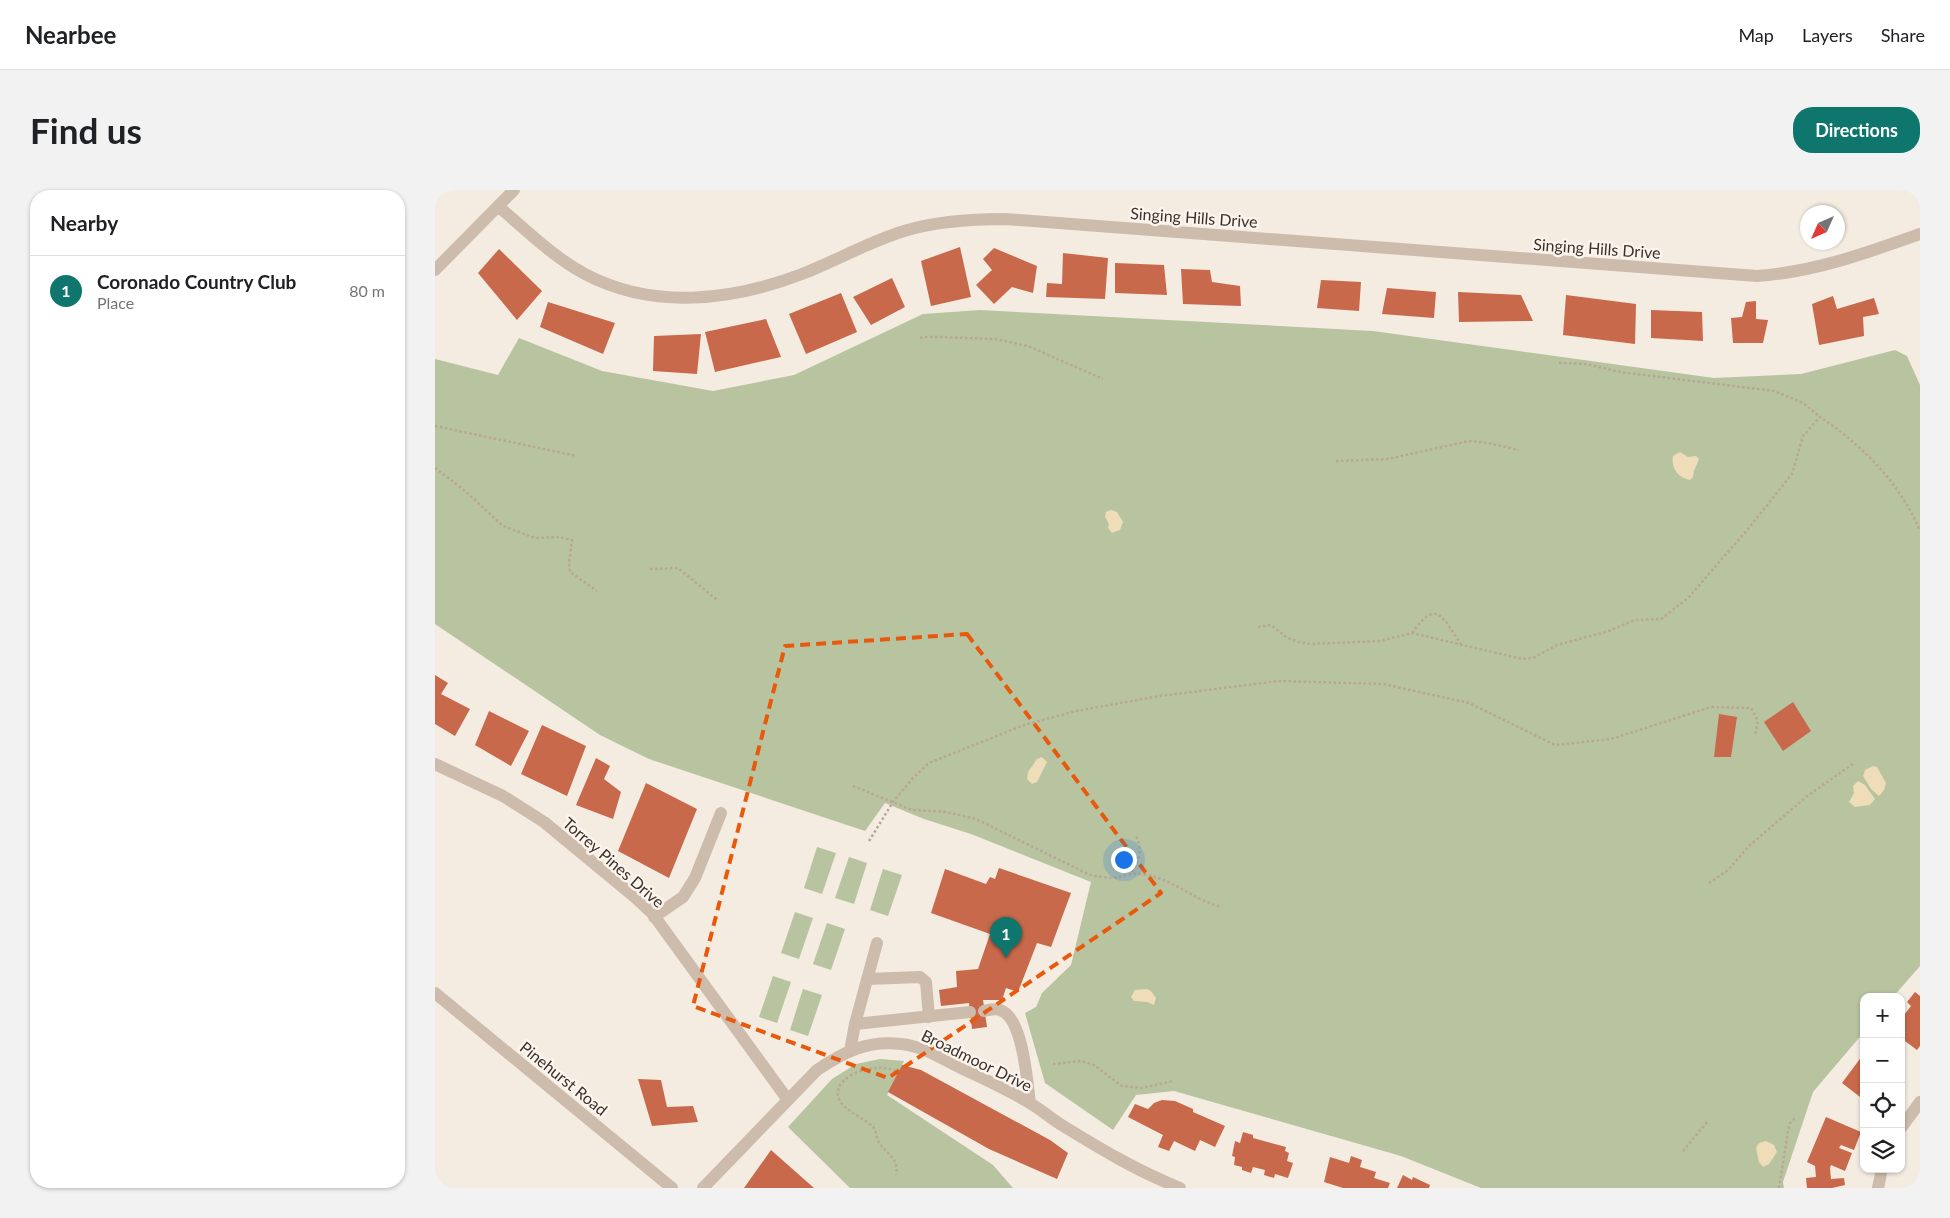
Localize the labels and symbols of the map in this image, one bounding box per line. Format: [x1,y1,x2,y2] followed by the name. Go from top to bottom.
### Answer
[1130,203,1258,231] street label: Singing Hills Drive
[1800,205,1845,250] north arrow
[1533,234,1661,262] street label: Singing Hills Drive
[559,813,669,911] street label: Torrey Pines Drive
[1111,847,1137,873] your location
[990,917,1022,958] pin: 1
[919,1025,1035,1095] street label: Broadmoor Drive
[517,1037,611,1119] street label: Pinehurst Road

